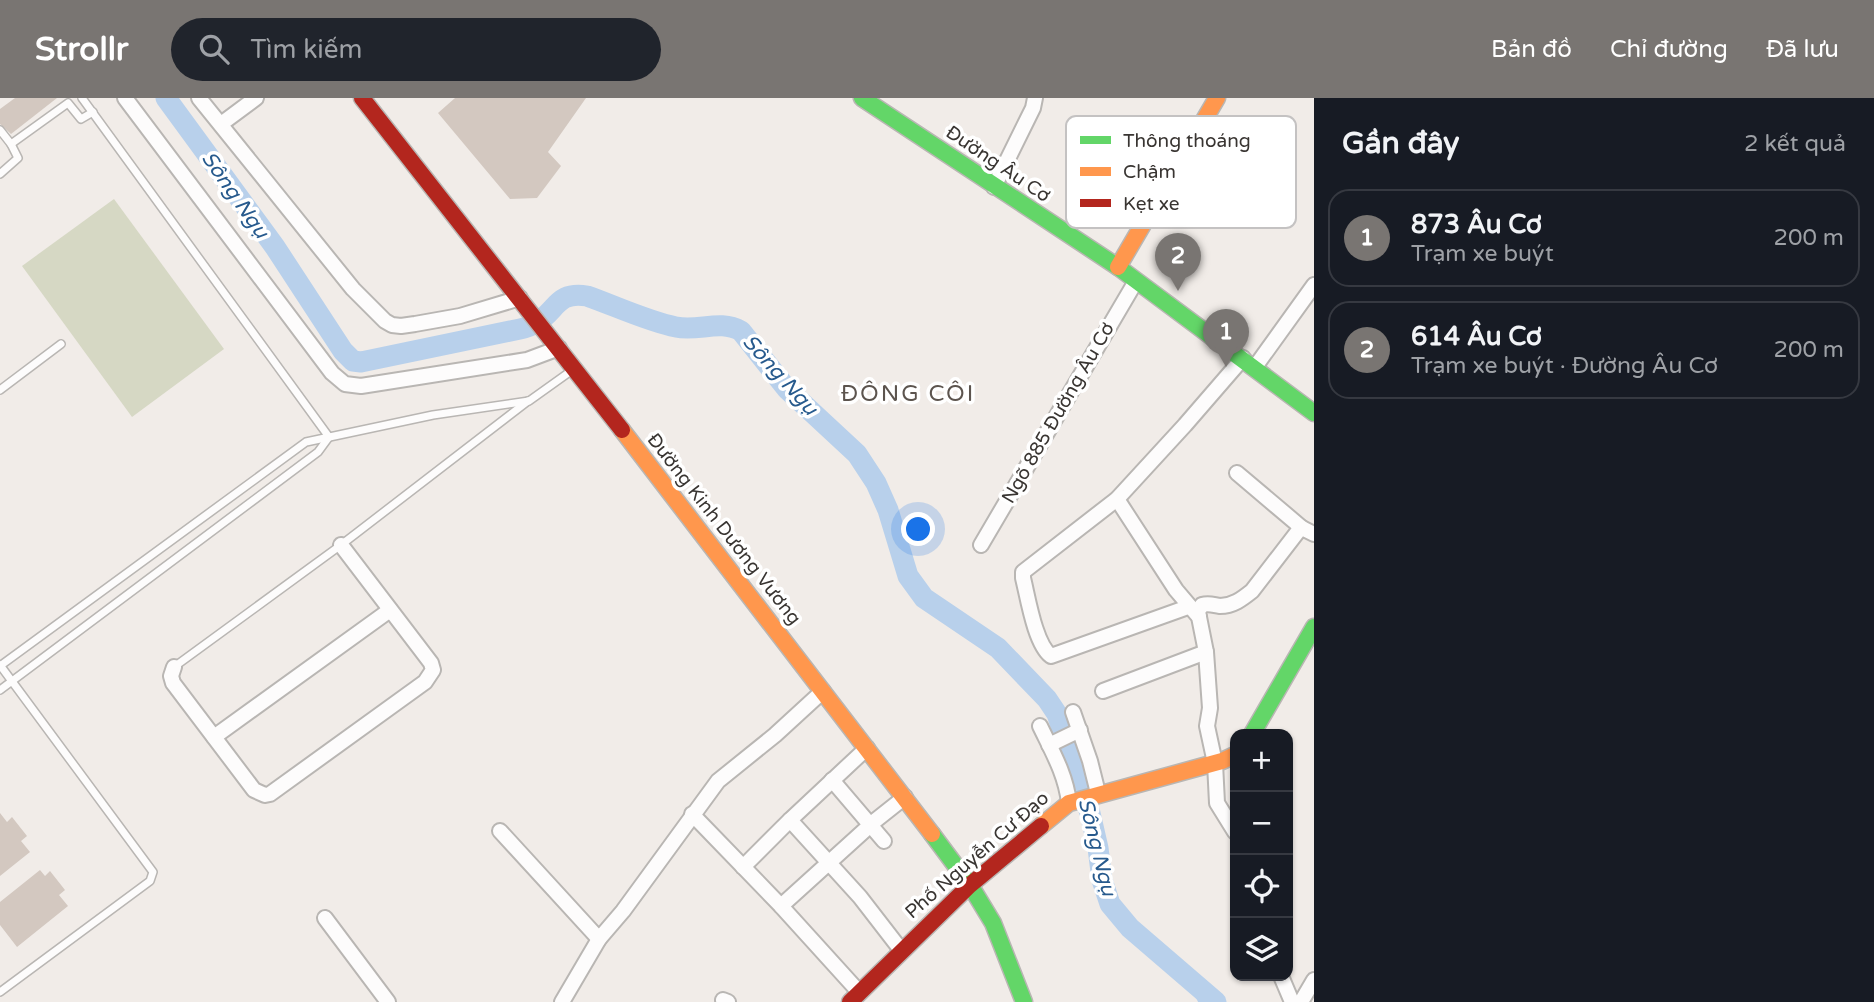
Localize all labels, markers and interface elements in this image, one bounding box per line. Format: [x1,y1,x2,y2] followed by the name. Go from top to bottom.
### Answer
[171,18,661,81] search box
[35,30,129,69] text: Strollr
[195,30,233,68] icon: search
[251,34,362,65] text: Tìm kiếm
[1491,35,1572,64] text: Bản đồ
[1610,35,1728,64] text: Chỉ đường
[1766,35,1839,64] text: Đã lưu
[1066,116,1296,228] legend
[942,121,1054,207] street label: Đường Âu Cơ
[1342,125,1459,162] text: Gần đây
[1123,130,1251,152] text: Thông thoáng
[1744,130,1846,158] text: 2 kết quả
[196,147,275,244] water label: Sông Ngụ
[1123,161,1176,183] text: Chậm
[1123,193,1179,215] text: Kẹt xe
[1411,209,1542,240] text: 873 Âu Cơ
[1360,224,1374,252] text: 1
[1774,224,1844,252] text: 200 m
[1155,233,1201,291] pin: 2
[1411,240,1554,268] text: Trạm xe buýt
[1203,309,1249,367] pin: 1
[997,319,1119,507] street label: Ngõ 885 Đường Âu Cơ
[1411,321,1542,352] text: 614 Âu Cơ
[737,330,823,421] water label: Sông Ngụ
[1360,336,1374,364] text: 2
[1774,336,1844,364] text: 200 m
[1411,352,1718,380] text: Trạm xe buýt · Đường Âu Cơ
[841,380,975,408] district label: ĐÔNG CÔI
[642,429,806,629] street label: Đường Kinh Dương Vương
[901,512,935,546] your location
[1230,729,1293,981] map controls
[1230,729,1293,792] button: +
[901,787,1053,923] street label: Phố Nguyễn Cư Đạo
[1230,792,1293,855] button: −
[1073,796,1121,900] water label: Sông Ngụ
[1230,855,1293,918] button: locate
[1230,918,1293,981] button: layers

